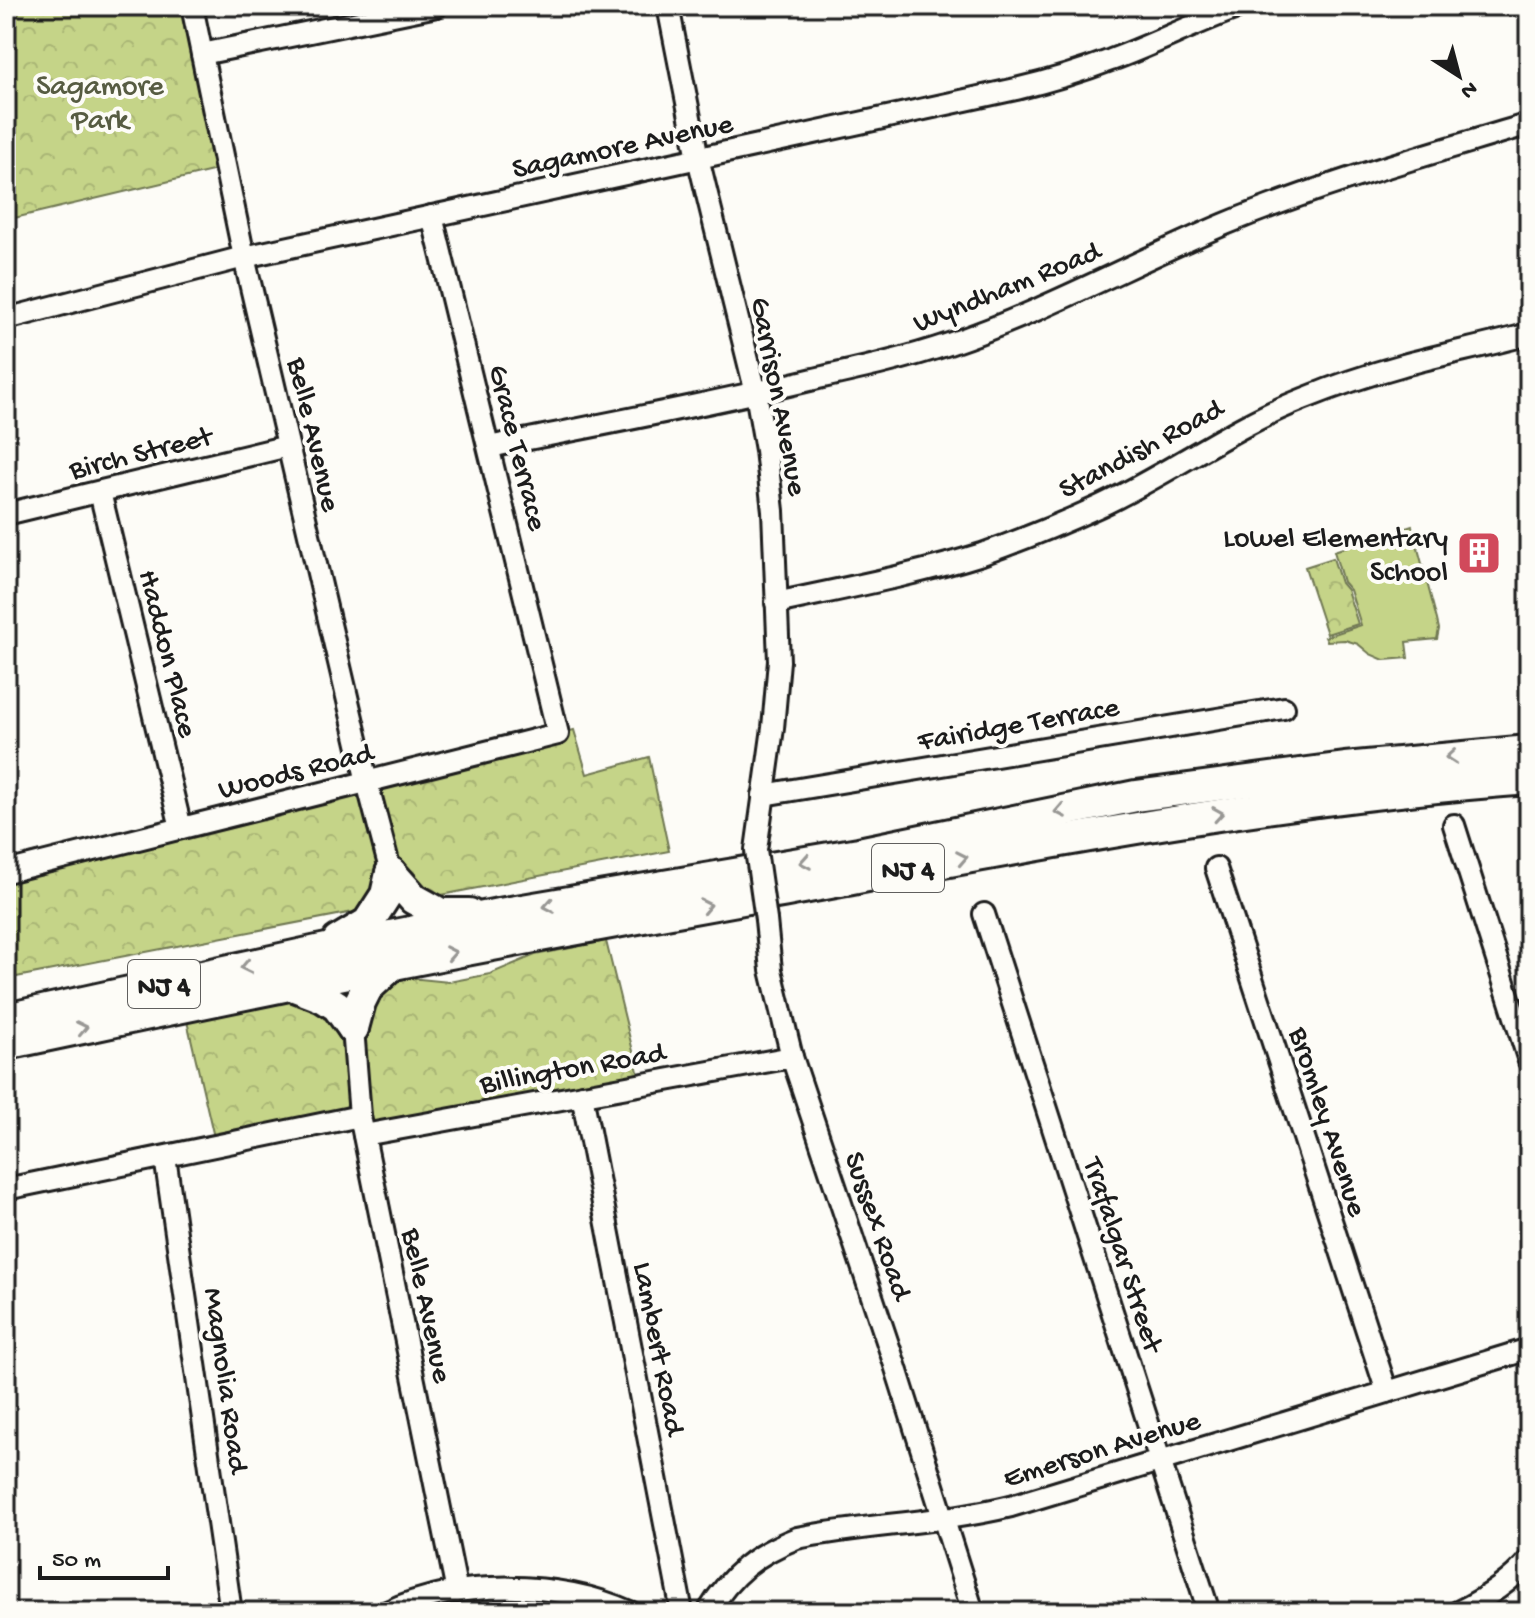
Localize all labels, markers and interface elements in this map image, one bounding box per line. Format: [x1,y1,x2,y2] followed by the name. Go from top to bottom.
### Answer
[1419,36,1499,116] north arrow
[36,71,164,140] park label: Sagamore Park
[1455,74,1482,104] text: N
[509,108,737,189] street label: Sagamore Avenue
[909,235,1109,343] street label: Wyndham Road
[740,295,813,500] street label: Garrison Avenue
[277,354,346,516] street label: Belle Avenue
[478,362,553,535] street label: Grace Terrace
[1054,392,1232,509] street label: Standish Road
[65,420,219,490] street label: Birch Street
[1223,523,1448,592] place label: Lowel Elementary School
[1455,529,1503,577] building icon: Lowel Elementary School
[128,567,203,742] street label: Haddon Place
[915,691,1123,762] street label: Fairidge Terrace
[215,737,379,809] street label: Woods Road
[1444,748,1457,765] one-way arrow
[1053,802,1067,819] one-way arrow
[1211,806,1225,823] one-way arrow
[872,844,944,892] road number: NJ 4
[955,850,968,867] one-way arrow
[798,853,812,870] one-way arrow
[542,897,555,914] one-way arrow
[700,898,713,915] one-way arrow
[444,946,458,963] one-way arrow
[240,958,253,975] one-way arrow
[128,960,200,1008] road number: NJ 4
[75,1020,89,1037] one-way arrow
[1278,1022,1373,1222] street label: Bromley Avenue
[476,1036,671,1104] street label: Billington Road
[834,1148,918,1307] street label: Sussex Road
[1072,1152,1170,1360] street label: Trafalgar Street
[391,1225,458,1387] street label: Belle Avenue
[623,1259,691,1441] street label: Lambert Road
[193,1286,254,1478] street label: Magnolia Road
[1000,1405,1206,1498] street label: Emerson Avenue
[40,1530,168,1580] scale bar
[52,1547,101,1576] text: 50 m

